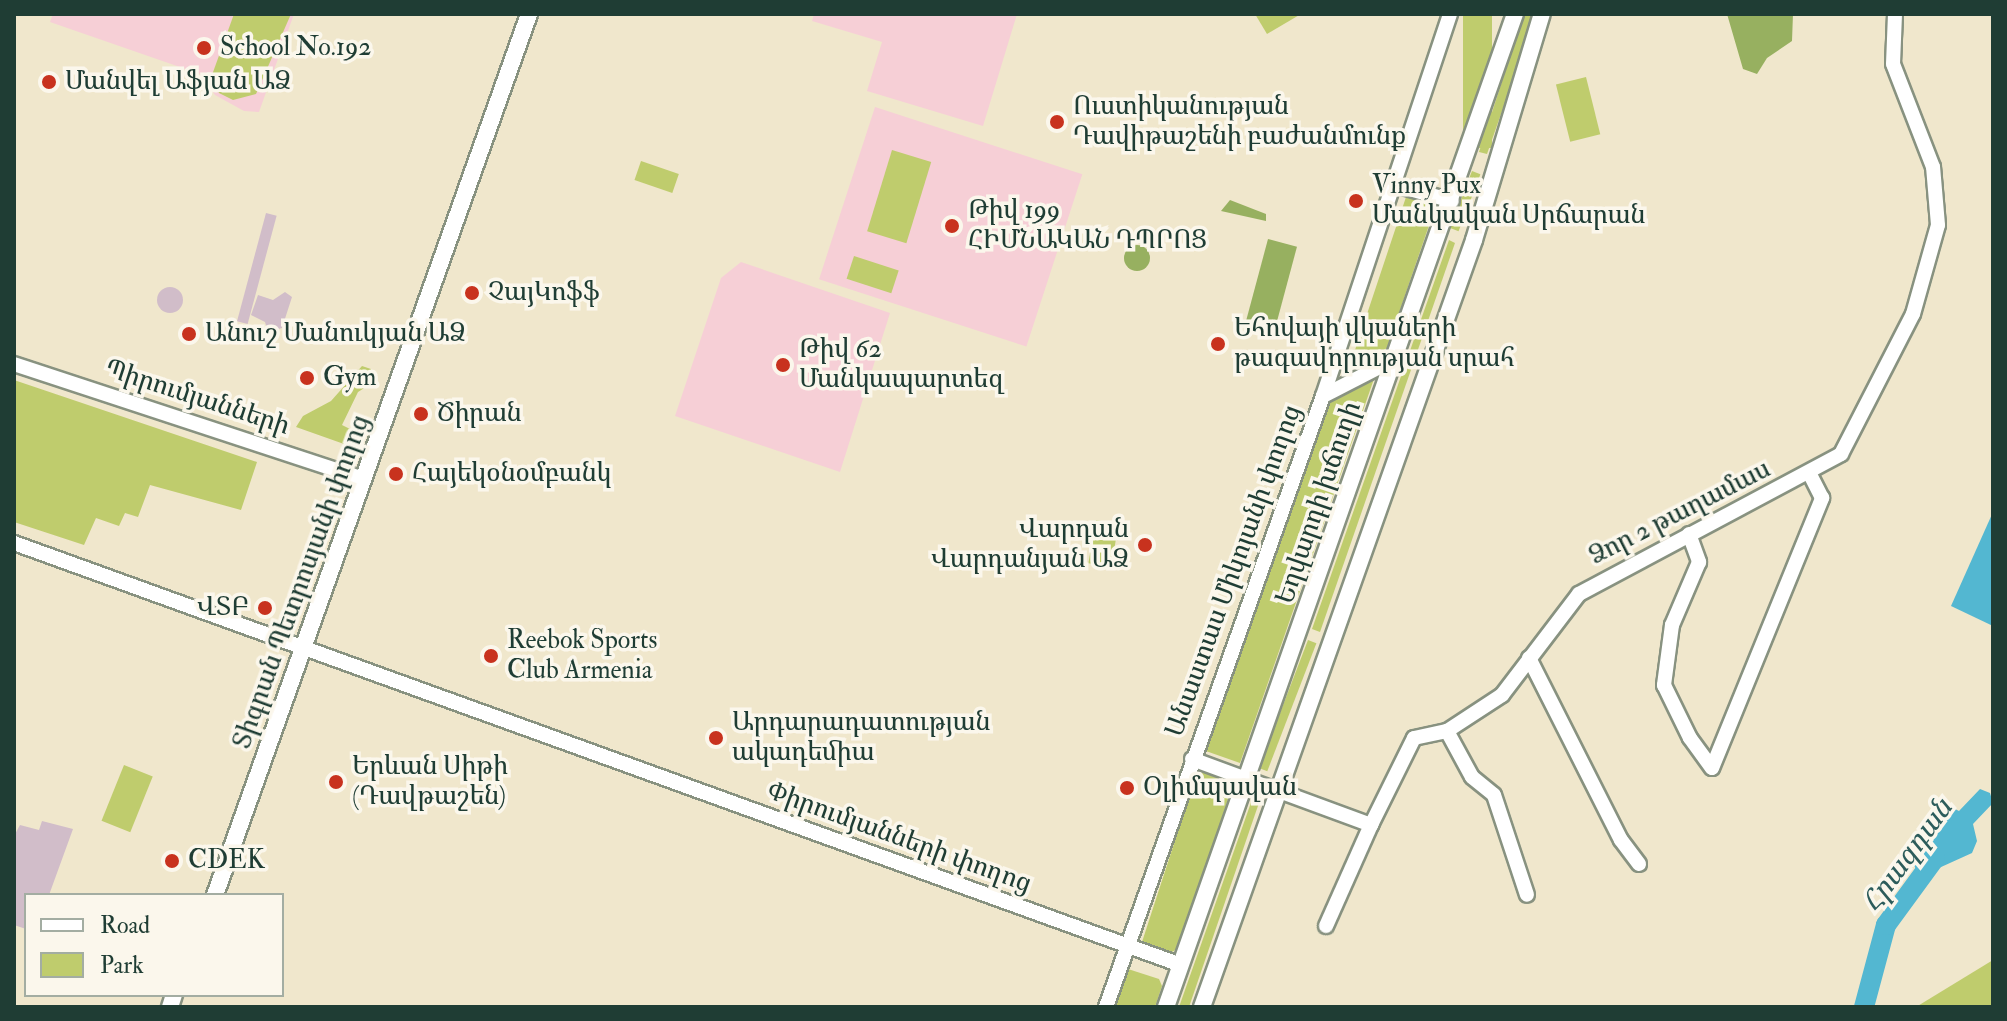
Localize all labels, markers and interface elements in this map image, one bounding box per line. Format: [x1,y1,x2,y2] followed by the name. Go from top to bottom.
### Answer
[220,32,372,64] place label: School No.192
[195,39,213,57] marker: School No.192
[65,66,291,98] place label: Մանվել Աֆյան ԱՁ
[40,73,58,91] marker: Մանվել Աֆյան ԱՁ
[1073,91,1406,152] place label: Ուստիկանության Դավիթաշենի բաժանմունք
[1048,113,1066,131] marker: Ուստիկանության Դավիթաշենի բաժանմունք
[1372,170,1645,232] place label: Vinny Pux Մանկական Սրճարան
[1347,192,1365,210] marker: Vinny Pux Մանկական Սրճարան
[968,195,1207,256] place label: Թիվ 199 ՀԻՄՆԱԿԱՆ ԴՊՐՈՑ
[943,217,961,235] marker: Թիվ 199 ՀԻՄՆԱԿԱՆ ԴՊՐՈՑ
[488,277,600,309] place label: ՉայԿոֆֆ
[463,284,481,302] marker: ՉայԿոֆֆ
[1234,313,1514,374] place label: Եհովայի վկաների թագավորության սրահ
[205,318,466,350] place label: Անուշ Մանուկյան ԱՁ
[180,325,198,343] marker: Անուշ Մանուկյան ԱՁ
[799,334,1004,396] place label: Թիվ 62 Մանկապարտեզ
[1209,335,1227,353] marker: Եհովայի վկաների թագավորության սրահ
[101,353,293,443] street label: Պիրումյանների
[774,356,792,374] marker: Թիվ 62 Մանկապարտեզ
[323,362,376,394] place label: Gym
[298,369,316,387] marker: Gym
[437,398,522,430] place label: Ծիրան
[1270,398,1368,608] street label: Եղվարդի խճուղի
[1159,401,1309,741] street label: Անաստաս Միկոյանի փողոց
[412,405,430,423] marker: Ծիրան
[227,411,377,753] street label: Տիգրան Պետրոսյանի փողոց
[1584,454,1776,572] street label: Ձոր 2 թաղամաս
[412,458,611,490] place label: Հայեկօնօմբանկ
[387,465,405,483] marker: Հայեկօնօմբանկ
[931,514,1129,576] place label: Վարդան Վարդանյան ԱՁ
[1136,536,1154,554] marker: Վարդան Վարդանյան ԱՁ
[197,592,249,624] place label: ՎՏԲ
[256,599,274,617] marker: ՎՏԲ
[507,625,657,686] place label: Reebok Sports Club Armenia
[482,647,500,665] marker: Reebok Sports Club Armenia
[732,707,990,768] place label: Արդարադատության ակադեմիա
[707,729,725,747] marker: Արդարադատության ակադեմիա
[352,751,508,812] place label: Երևան Սիթի (Դավթաշեն)
[1143,772,1297,804] place label: Օլիմպավան
[327,773,345,791] marker: Երևան Սիթի (Դավթաշեն)
[763,776,1035,900] street label: Փիրումյանների փողոց
[1118,779,1136,797] marker: Օլիմպավան
[1856,793,1960,919] water label: Հրազդան
[188,845,265,877] place label: CDEK
[163,852,181,870] marker: CDEK
[24,893,284,997] legend
[100,910,150,941] text: Road
[100,950,144,981] text: Park

